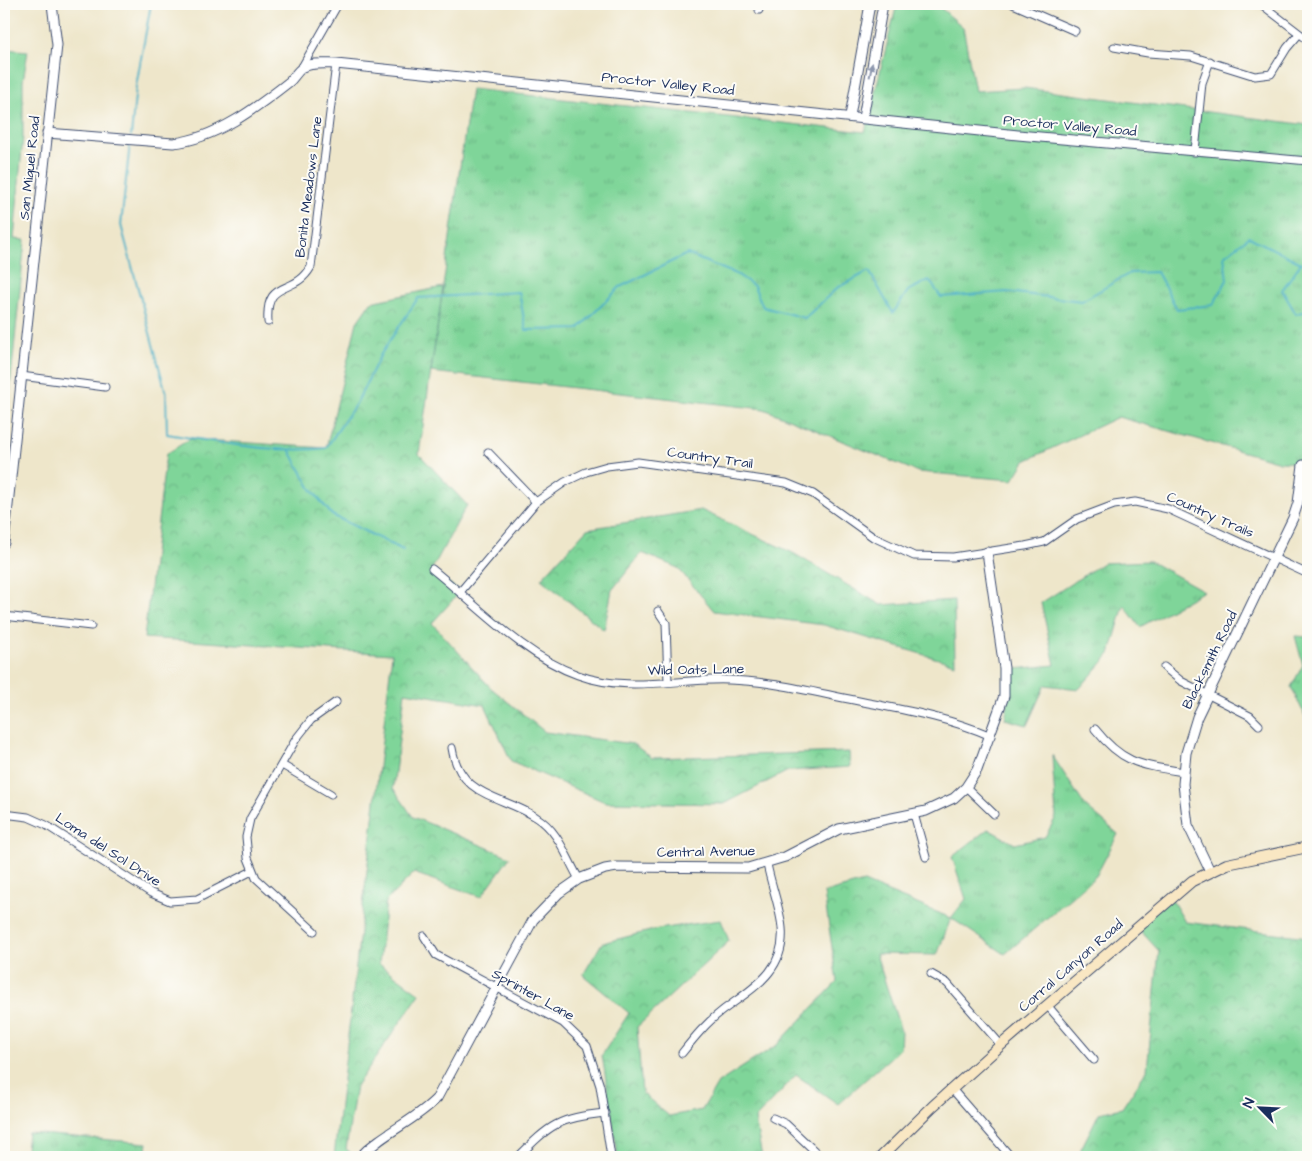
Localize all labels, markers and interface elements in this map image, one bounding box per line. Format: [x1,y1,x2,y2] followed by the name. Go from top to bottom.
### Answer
[867,62,875,77] one-way arrow
[601,67,735,101] street label: Proctor Valley Road
[1003,110,1137,142] street label: Proctor Valley Road
[15,115,45,221] street label: San Miguel Road
[290,115,328,259] street label: Bonita Meadows Lane
[666,442,754,474] street label: Country Trail
[1163,487,1257,543] street label: Country Trails
[1178,607,1242,713] street label: Blacksmith Road
[648,659,745,681] street label: Wild Oats Lane
[51,808,165,892] street label: Loma del Sol Drive
[657,841,756,863] street label: Central Avenue
[1014,915,1128,1017] street label: Corral Canyon Road
[488,964,578,1026] street label: Sprinter Lane
[1234,1084,1284,1134] north arrow
[1238,1095,1260,1111] text: N

